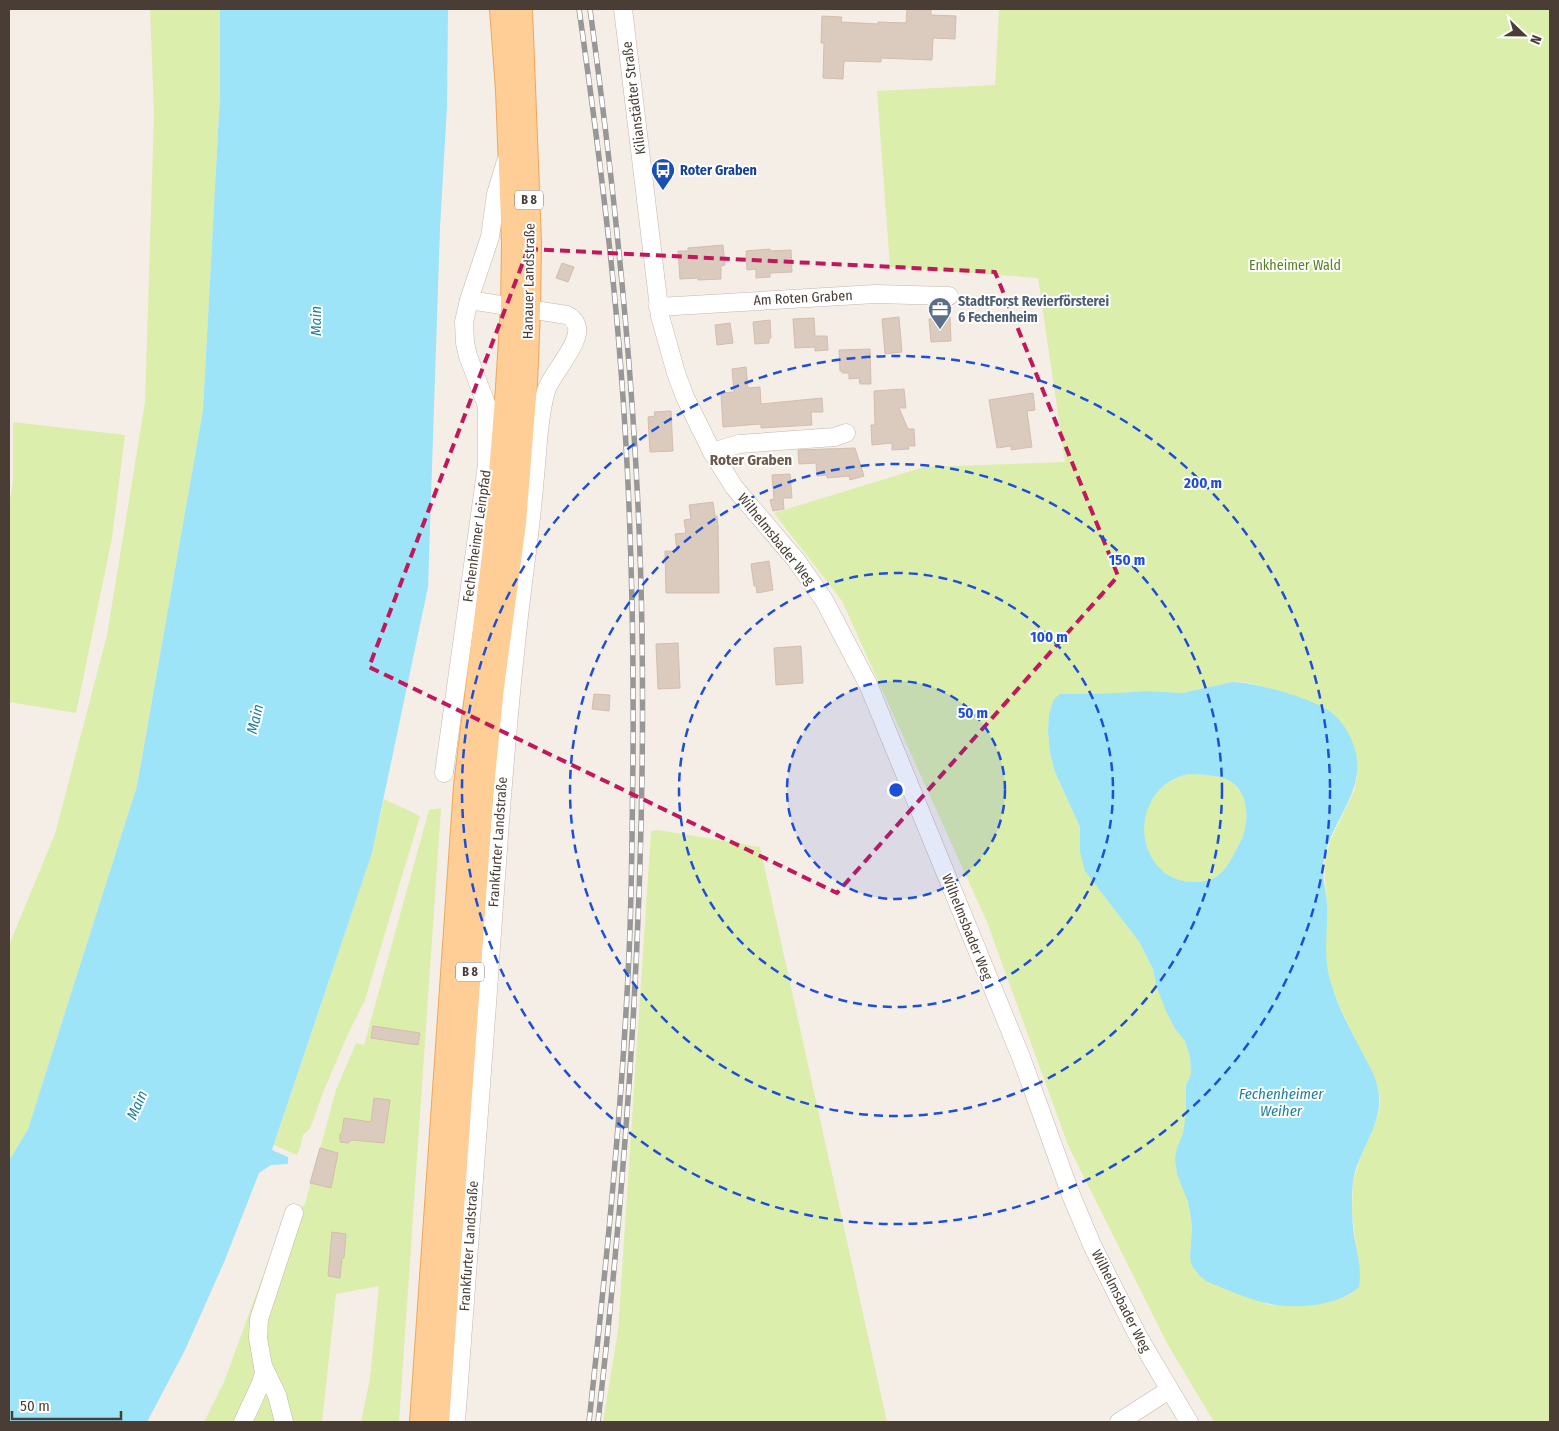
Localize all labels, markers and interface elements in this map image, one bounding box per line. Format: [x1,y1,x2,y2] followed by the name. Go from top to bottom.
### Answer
[1499,10,1549,60] north arrow
[1526,33,1545,47] text: N
[619,40,649,156] street label: Kilianstädter Straße
[650,157,676,191] bus stop icon: Roter Graben
[680,162,757,179] place label: Roter Graben
[515,190,543,210] road number: B 8
[519,223,539,339] street label: Hanauer Landstraße
[1249,257,1341,274] park label: Enkheimer Wald
[753,287,853,309] street label: Am Roten Graben
[958,293,1109,326] place label: StadtForst Revierförsterei 6 Fechenheim
[927,296,953,330] office icon: StadtForst Revierförsterei 6 Fechenheim
[307,306,325,336] water label: Main
[710,451,792,469] district label: Roter Graben
[459,469,495,603] street label: Fechenheimer Leinpfad
[1183,474,1222,492] text: 200 m
[734,490,818,589] street label: Wilhelmsbader Weg
[1109,551,1145,569] text: 150 m
[1030,628,1068,646] text: 100 m
[243,702,267,736] water label: Main
[958,704,988,722] text: 50 m
[485,776,511,908] street label: Frankfurter Landstraße
[887,781,905,799] centre of rings
[938,871,996,983] street label: Wilhelmsbader Weg
[456,962,484,982] road number: B 8
[1239,1085,1324,1120] water label: Fechenheimer Weiher
[123,1088,151,1122] water label: Main
[456,1180,482,1312] street label: Frankfurter Landstraße
[1088,1247,1154,1356] street label: Wilhelmsbader Weg
[12,1388,121,1420] scale bar
[20,1397,50,1415] text: 50 m

